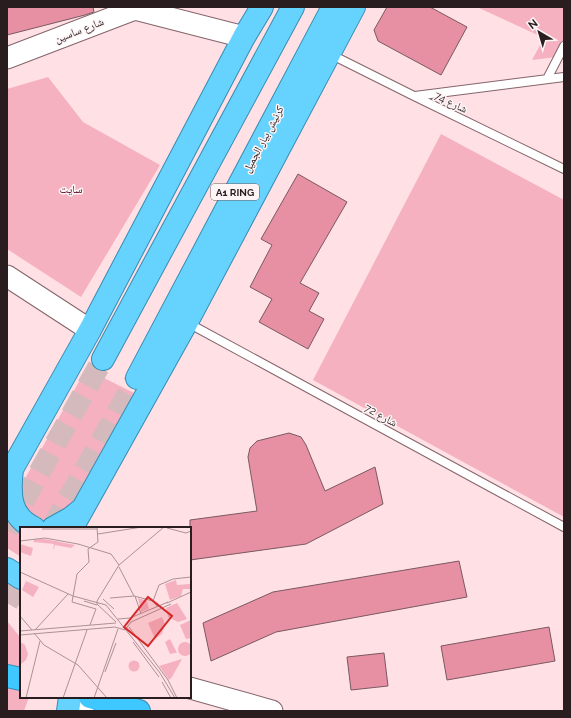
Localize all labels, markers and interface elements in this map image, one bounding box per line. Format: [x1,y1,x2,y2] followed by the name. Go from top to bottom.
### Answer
[519,12,559,52] north arrow
[53,15,105,46] street label: شارع ساسين
[526,17,540,32] text: N
[432,89,469,116] street label: شارع 74
[240,103,287,175] street label: كرنيش بيار الجميل
[60,183,82,196] park label: سايت
[211,184,259,200] road number: A1 RING
[362,401,399,430] street label: شارع 72
[20,527,191,698] inset map

